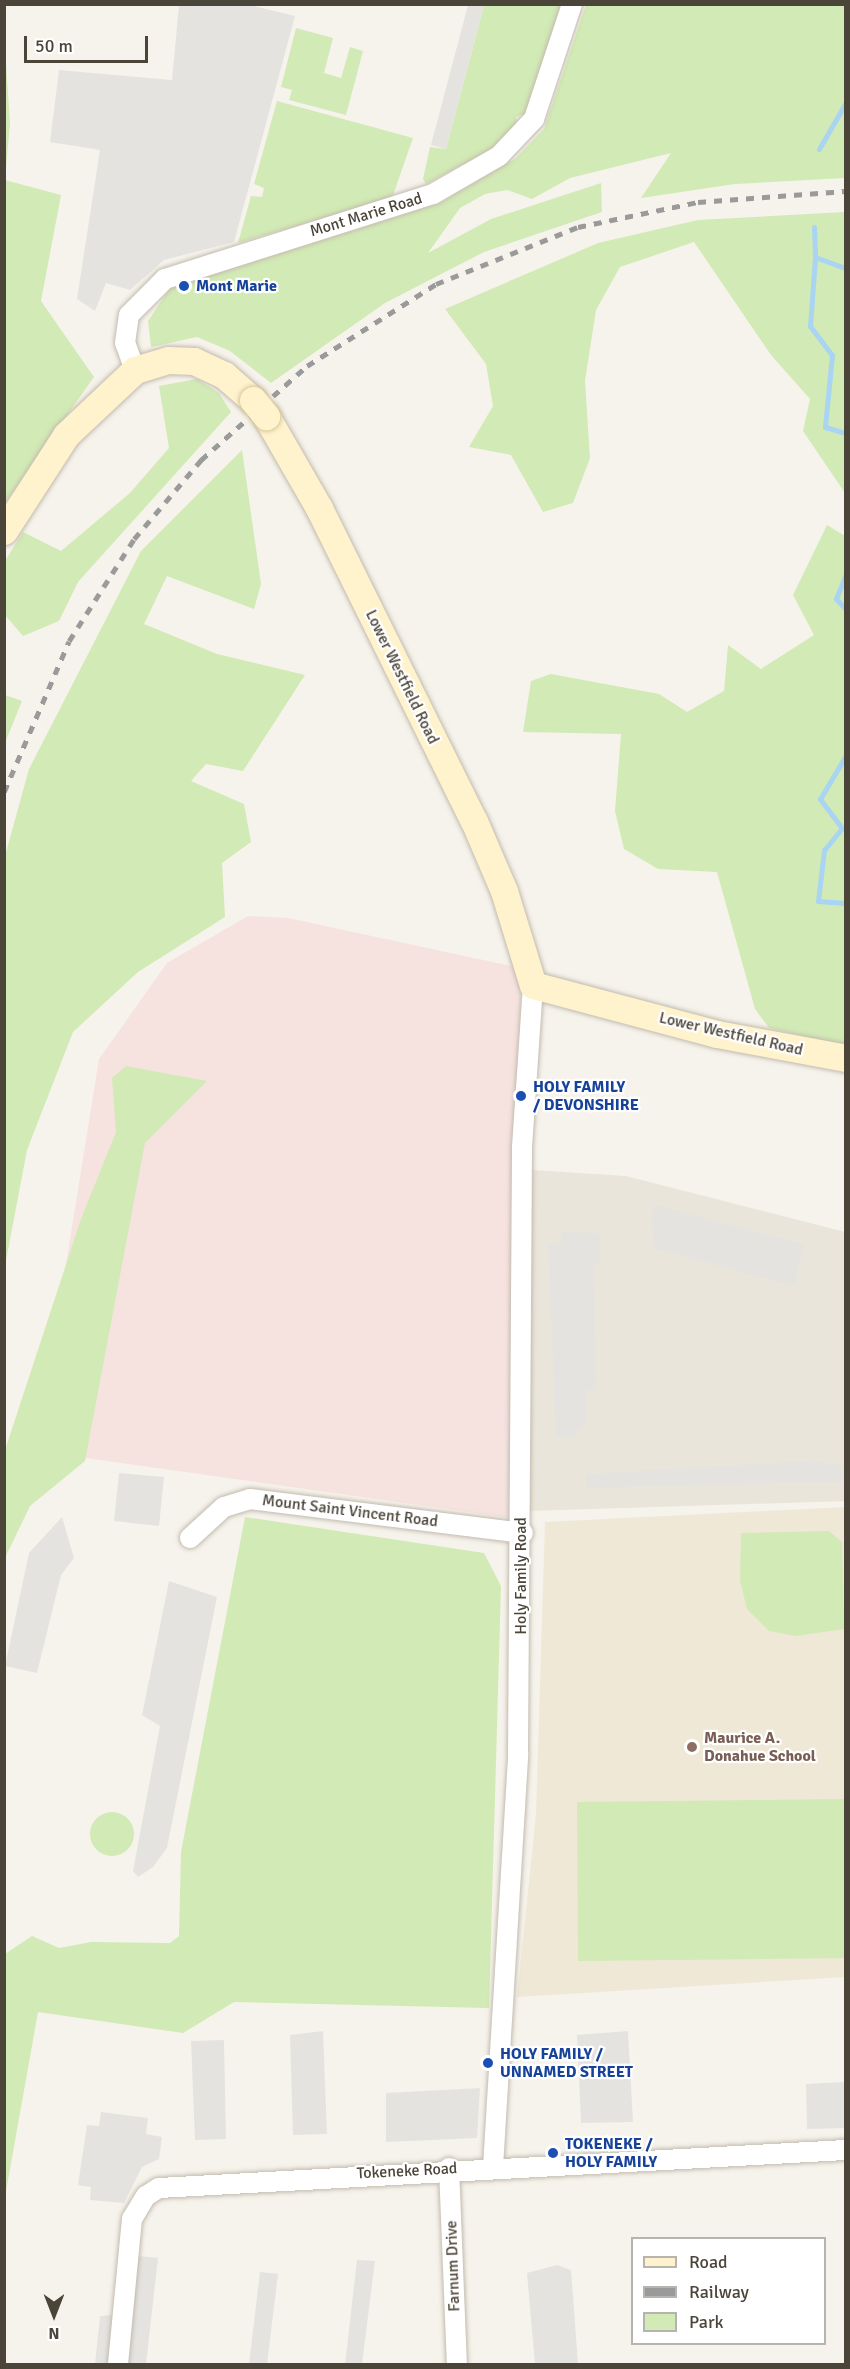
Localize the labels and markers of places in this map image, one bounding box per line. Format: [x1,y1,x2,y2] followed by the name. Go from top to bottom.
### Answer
[196,276,277,296] place label: Mont Marie
[177,279,191,293] marker: Mont Marie
[533,1077,639,1115] place label: HOLY FAMILY / DEVONSHIRE
[514,1089,528,1103] marker: HOLY FAMILY / DEVONSHIRE
[704,1728,816,1766] place label: Maurice A. Donahue School
[685,1740,699,1754] marker: Maurice A. Donahue School
[500,2044,633,2082] place label: HOLY FAMILY / UNNAMED STREET
[481,2056,495,2070] marker: HOLY FAMILY / UNNAMED STREET
[565,2134,657,2172] place label: TOKENEKE / HOLY FAMILY
[546,2146,560,2160] marker: TOKENEKE / HOLY FAMILY

